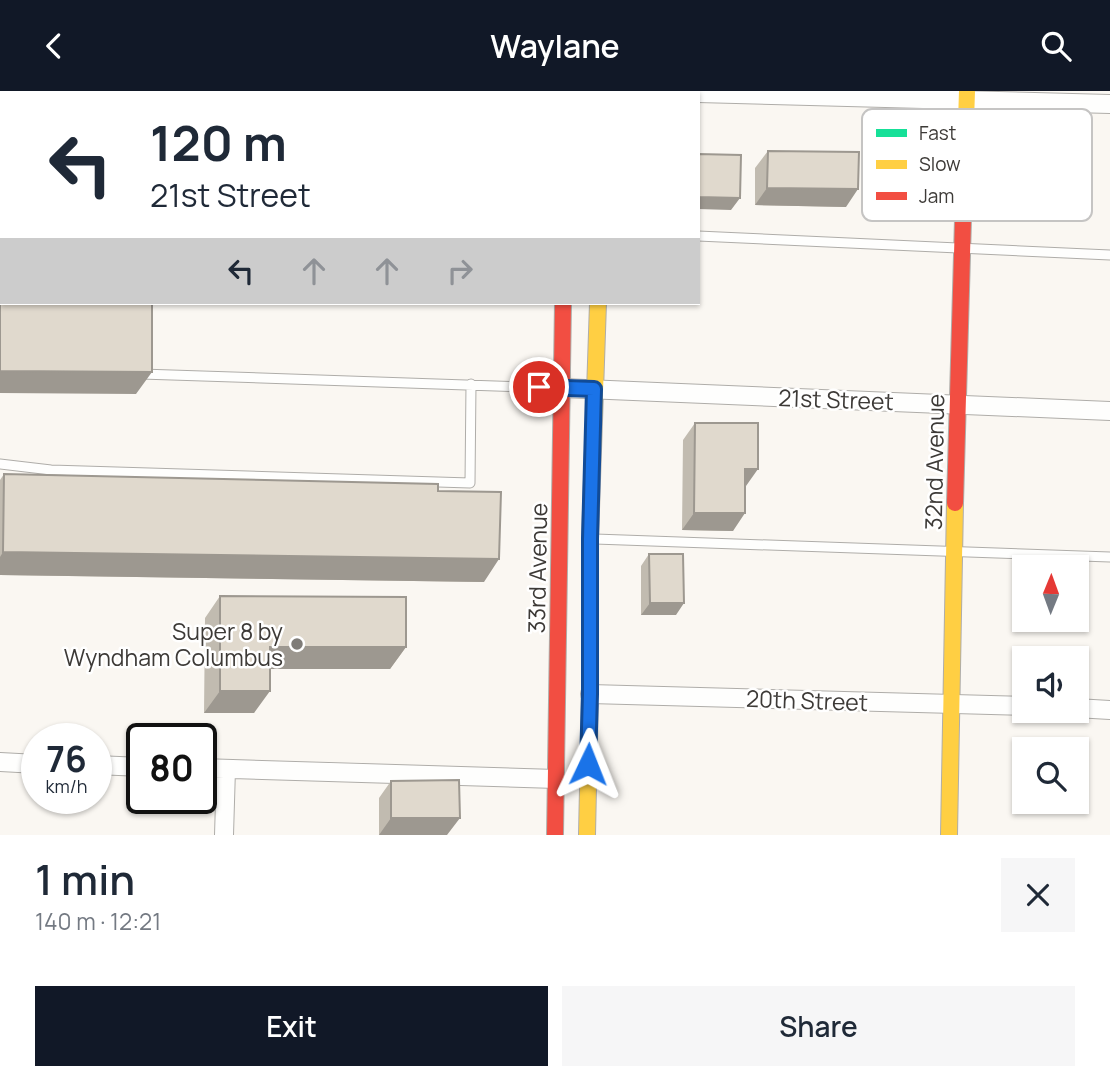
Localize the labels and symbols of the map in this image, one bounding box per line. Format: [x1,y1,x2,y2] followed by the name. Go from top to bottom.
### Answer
[862,109,1092,221] legend
[919,120,956,146] text: Fast
[919,151,961,177] text: Slow
[919,183,954,209] text: Jam
[509,357,569,417] pin
[778,381,894,417] street label: 21st Street
[917,394,951,530] street label: 32nd Avenue
[520,502,554,634] street label: 33rd Avenue
[1012,555,1088,632] north arrow
[64,615,283,673] place label: Super 8 by Wyndham Columbus
[289,636,305,652] marker: Super 8 by Wyndham Columbus
[745,682,869,718] street label: 20th Street
[126,723,217,814] speed limit sign: 80
[551,727,625,801] position arrow

